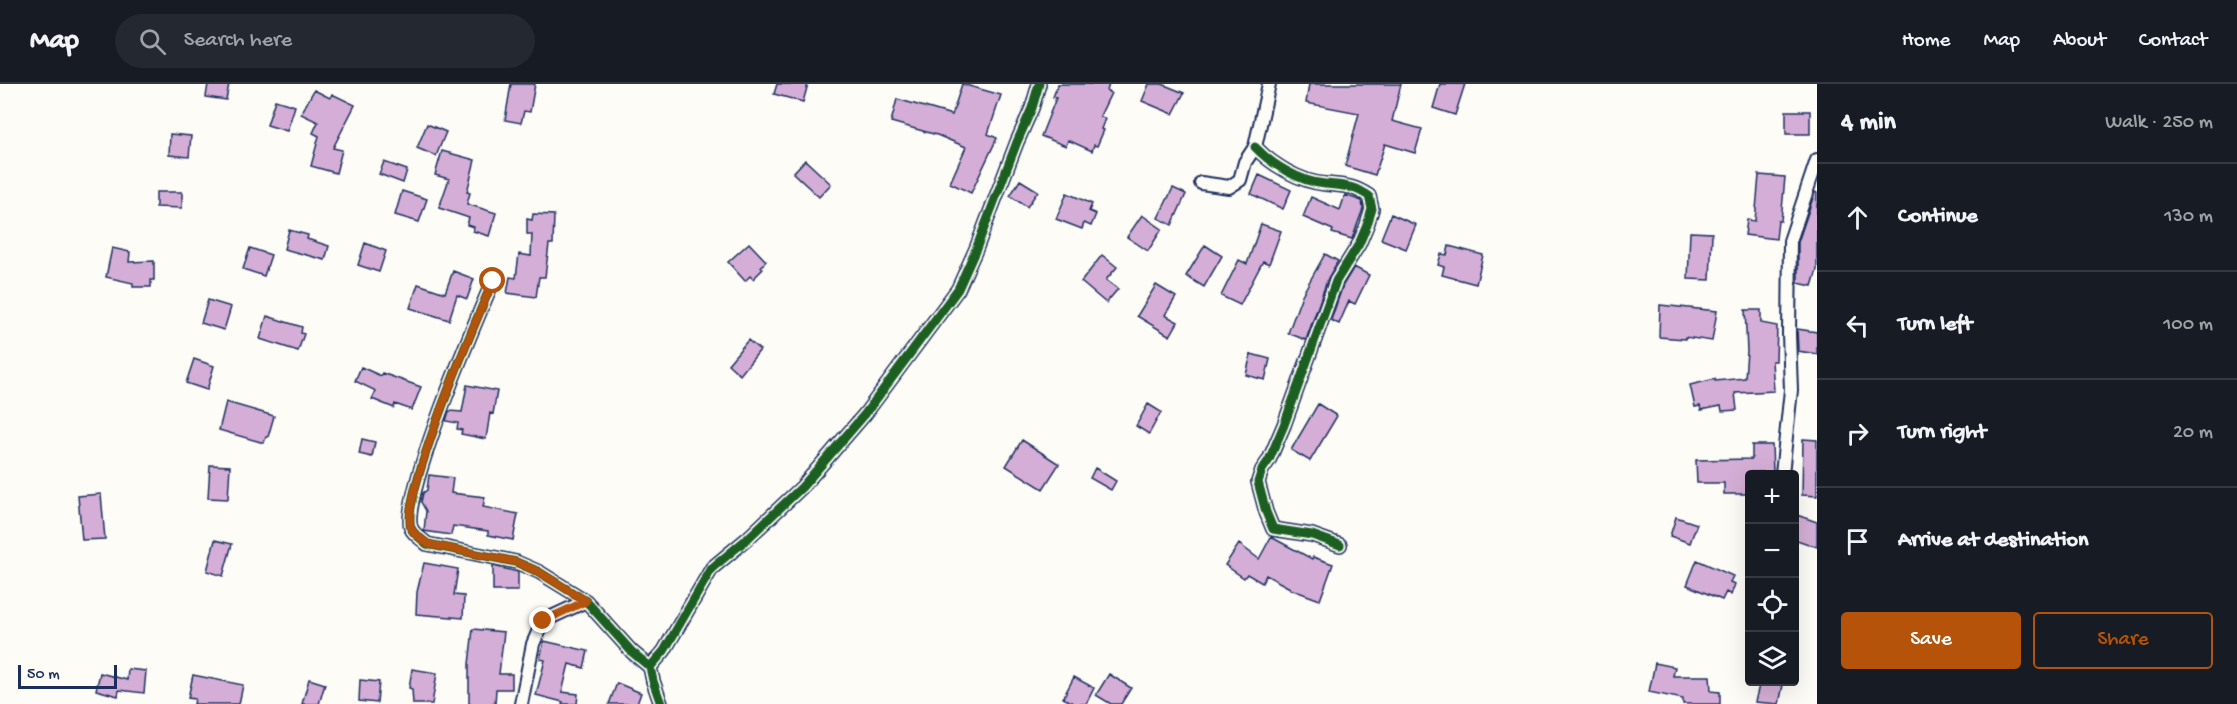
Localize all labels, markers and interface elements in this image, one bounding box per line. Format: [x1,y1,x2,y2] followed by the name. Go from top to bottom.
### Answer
[115,14,535,68] search box
[30,25,79,58] text: Map
[136,25,169,58] icon: search
[184,28,292,54] text: Search here
[1902,29,1950,54] text: Home
[1983,29,2020,54] text: Map
[2053,29,2106,54] text: About
[2139,29,2207,54] text: Contact
[1841,108,1896,139] text: 4 min
[2105,112,2213,135] text: Walk · 250 m
[1841,201,1874,234] icon: ahead
[1898,204,1978,230] text: Continue
[2164,206,2213,229] text: 130 m
[479,267,505,293] route start
[1841,309,1874,342] icon: left
[1898,312,1972,338] text: Turn left
[2163,314,2213,337] text: 100 m
[1841,417,1874,450] icon: right
[1898,420,1986,446] text: Turn right
[2173,422,2213,445] text: 20 m
[1745,470,1799,686] map controls
[1745,470,1799,524] button: +
[1745,524,1799,578] button: −
[1841,525,1874,558] icon: arrive
[1898,528,2088,554] text: Arrive at destination
[1745,578,1799,632] button: locate
[529,607,555,633] route end
[1841,612,2021,669] button: Save
[2033,612,2213,669] button: Share
[1745,632,1799,686] button: layers
[18,662,117,690] scale bar
[27,666,60,685] text: 50 m

